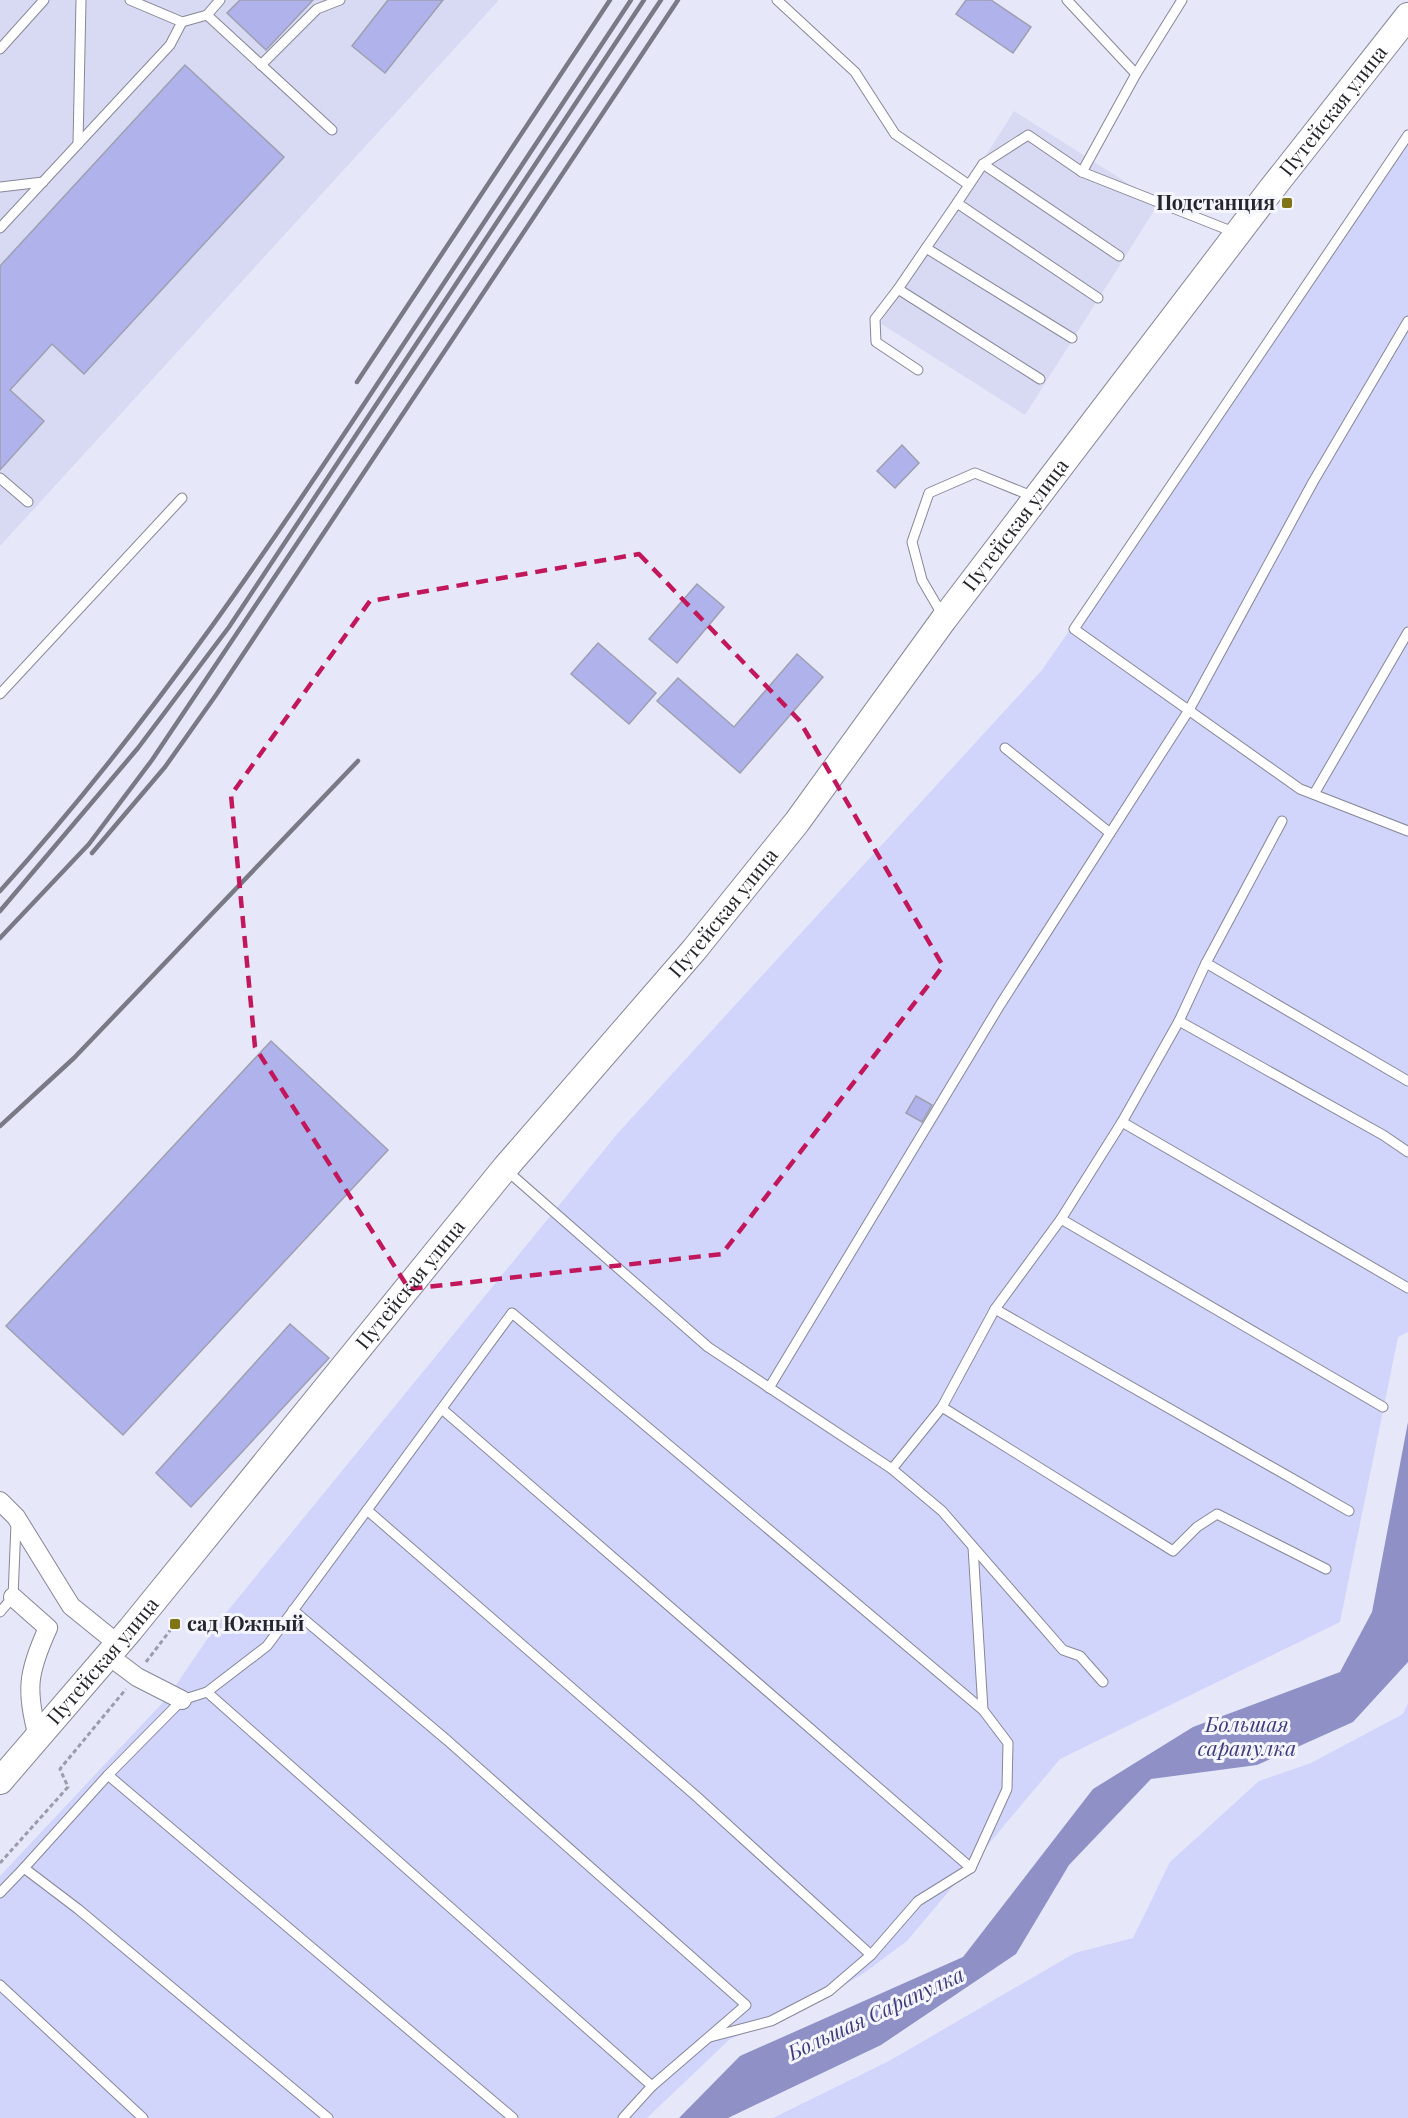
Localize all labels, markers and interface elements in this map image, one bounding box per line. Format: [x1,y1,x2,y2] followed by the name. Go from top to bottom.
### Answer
[1272,39,1392,181] street label: Путейская улица
[1156,188,1275,215] place label: Подстанция
[1280,196,1294,210] marker: Подстанция
[955,452,1074,596] street label: Путейская улица
[661,842,783,983] street label: Путейская улица
[348,1213,470,1354] street label: Путейская улица
[40,1591,164,1730] street label: Путейская улица
[187,1609,304,1636] place label: сад Южный
[168,1617,182,1631] marker: сад Южный
[1198,1709,1296,1761] water label: Большая сарапулка
[781,1959,968,2066] water label: Большая Сарапулка

